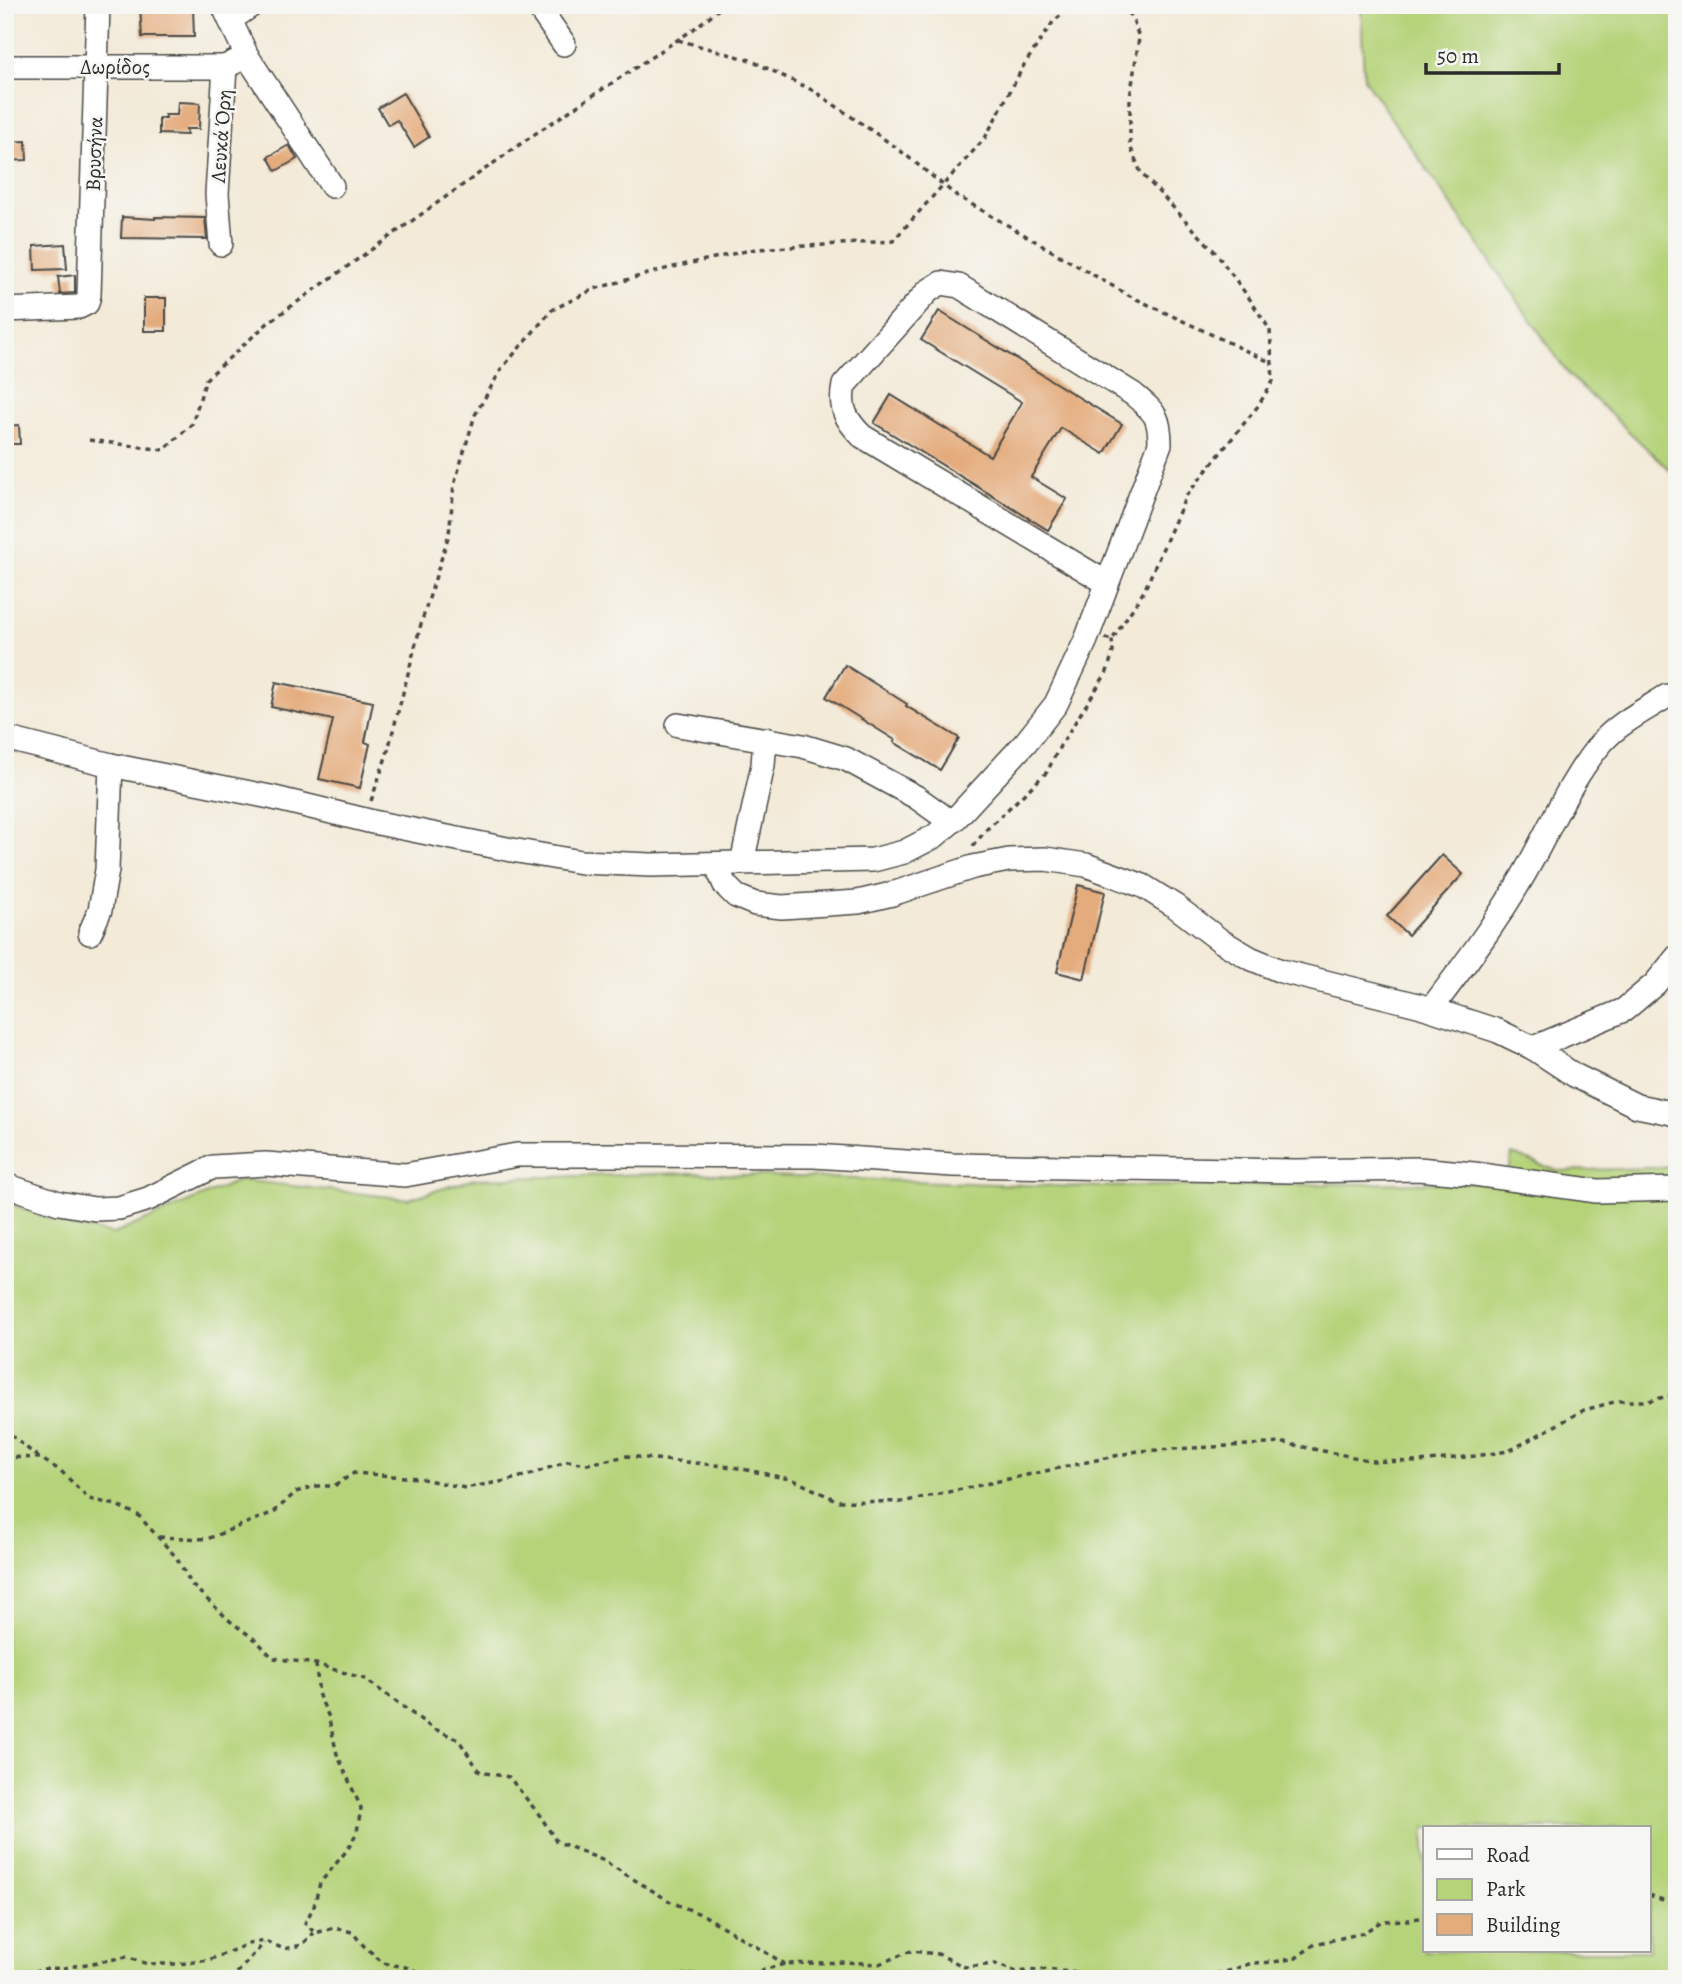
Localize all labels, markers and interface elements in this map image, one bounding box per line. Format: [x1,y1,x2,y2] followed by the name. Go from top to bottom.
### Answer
[1426,32,1560,76] scale bar
[1437,42,1479,70] text: 50 m
[80,53,150,81] street label: Δωρίδος
[204,88,238,185] street label: Λευκά Όρη
[79,116,109,192] street label: Βρυσήνα
[1423,1826,1650,1952] legend
[1486,1841,1530,1869] text: Road
[1486,1875,1526,1903] text: Park
[1486,1911,1561,1939] text: Building

